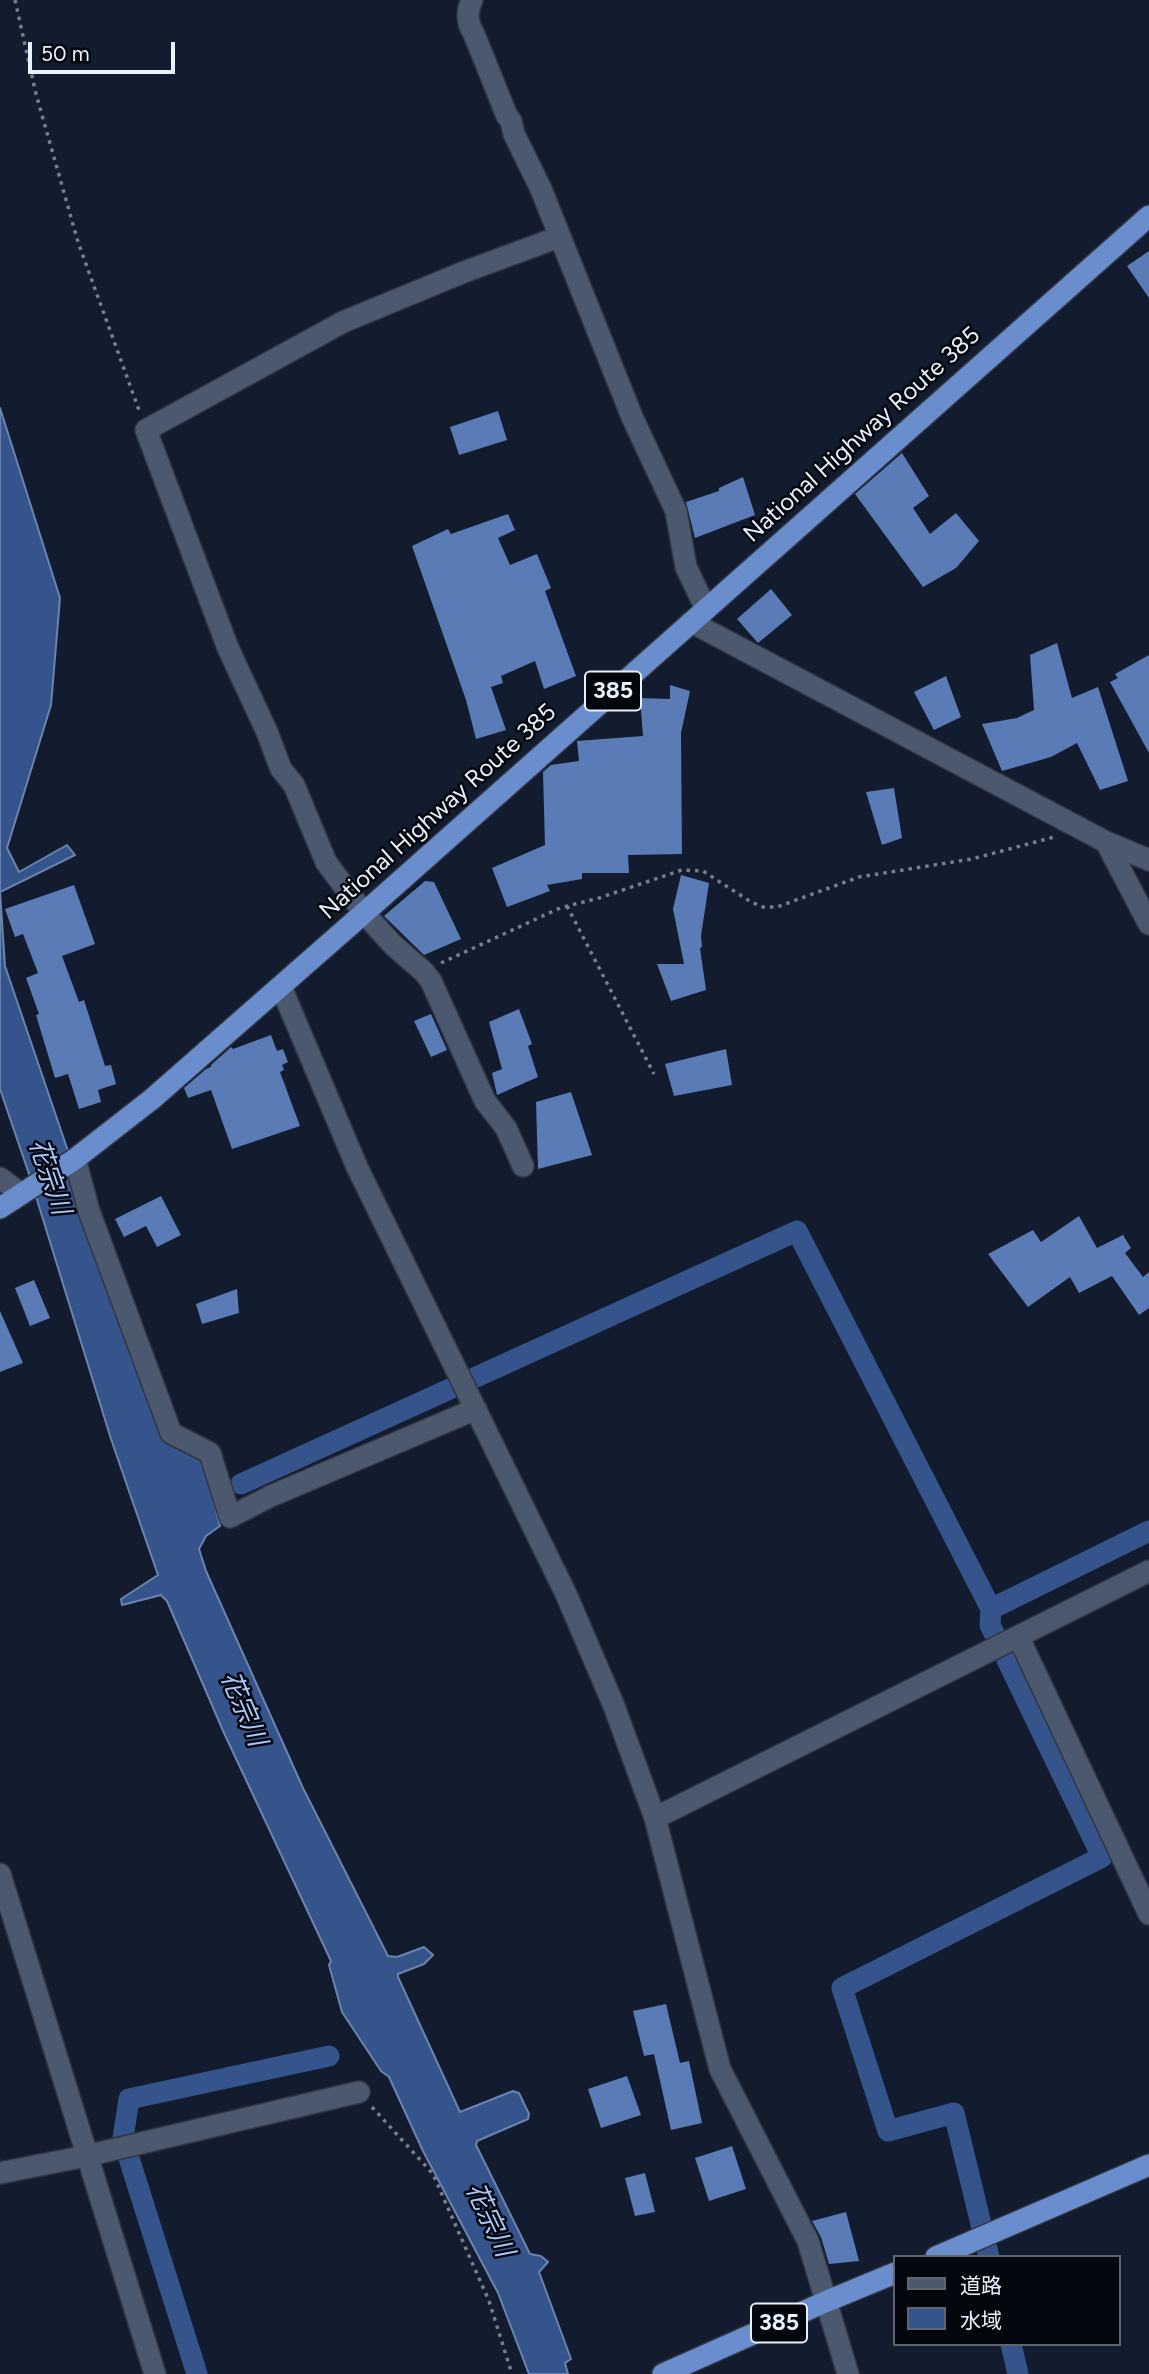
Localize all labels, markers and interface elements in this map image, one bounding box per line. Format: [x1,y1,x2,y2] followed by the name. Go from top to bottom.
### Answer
[32,28,178,72] scale bar
[41,41,90,66] text: 50 m
[738,321,986,549] street label: National Highway Route 385
[585,671,641,710] road number: 385
[314,698,562,926] street label: National Highway Route 385
[22,1135,76,1219] water label: 花宗川
[213,1667,273,1751] water label: 花宗川
[458,2178,520,2262] water label: 花宗川
[894,2255,1121,2346] legend
[960,2273,1002,2298] text: 道路
[751,2304,807,2342] road number: 385
[960,2308,1002,2333] text: 水域

